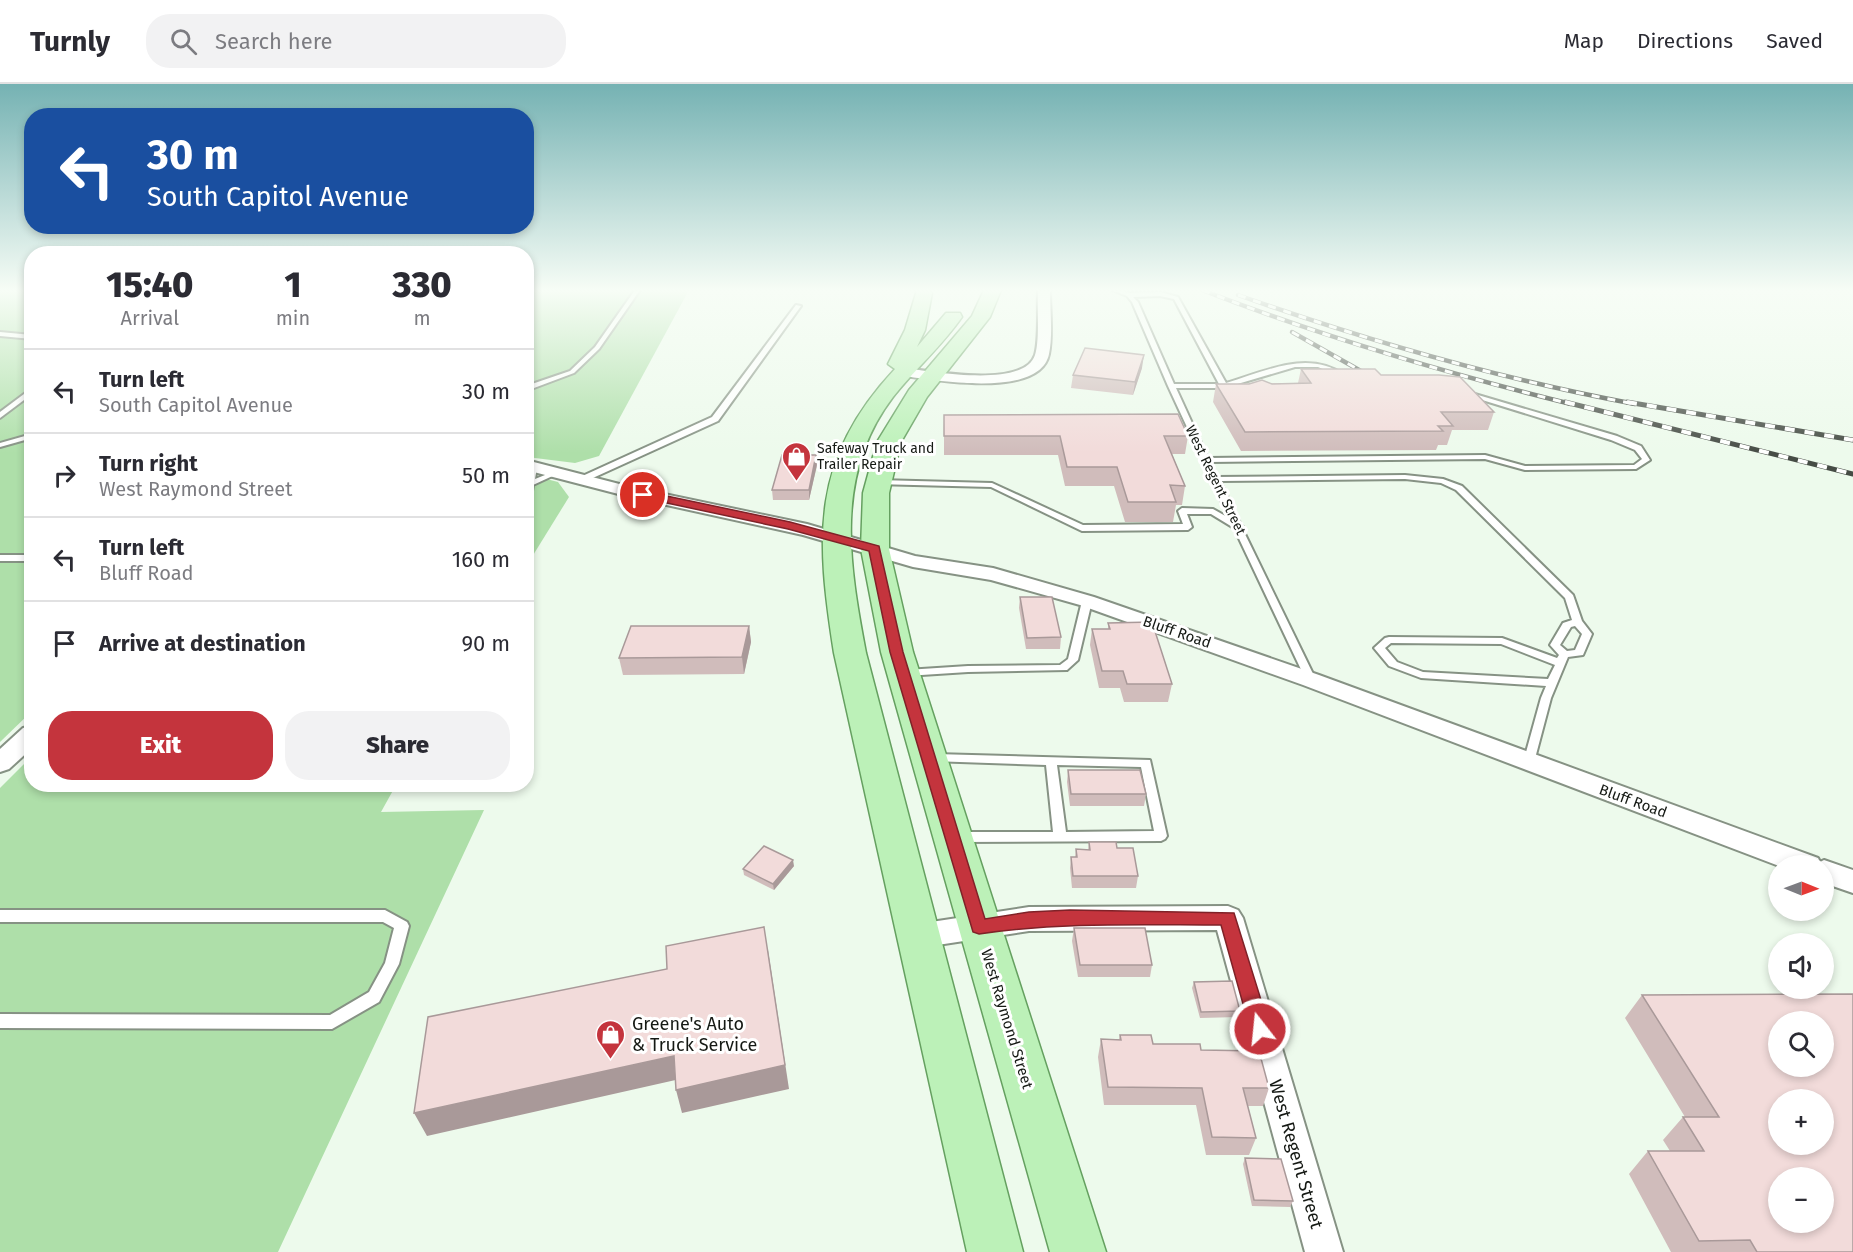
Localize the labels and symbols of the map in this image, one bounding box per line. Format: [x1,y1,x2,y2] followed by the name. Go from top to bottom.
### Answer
[1182,423,1250,539] street label: West Regent Street
[780,440,812,482] shop icon: Safeway Truck and Trailer Repair
[817,440,934,473] place label: Safeway Truck and Trailer Repair
[617,469,668,520] pin
[1141,612,1213,652] street label: Bluff Road
[1597,780,1669,822] street label: Bluff Road
[1768,855,1834,921] north arrow
[977,947,1037,1092] street label: West Raymond Street
[1228,997,1292,1061] position arrow
[632,1013,757,1056] place label: Greene's Auto & Truck Service
[595,1018,627,1060] shop icon: Greene's Auto & Truck Service
[1264,1077,1328,1232] street label: West Regent Street

